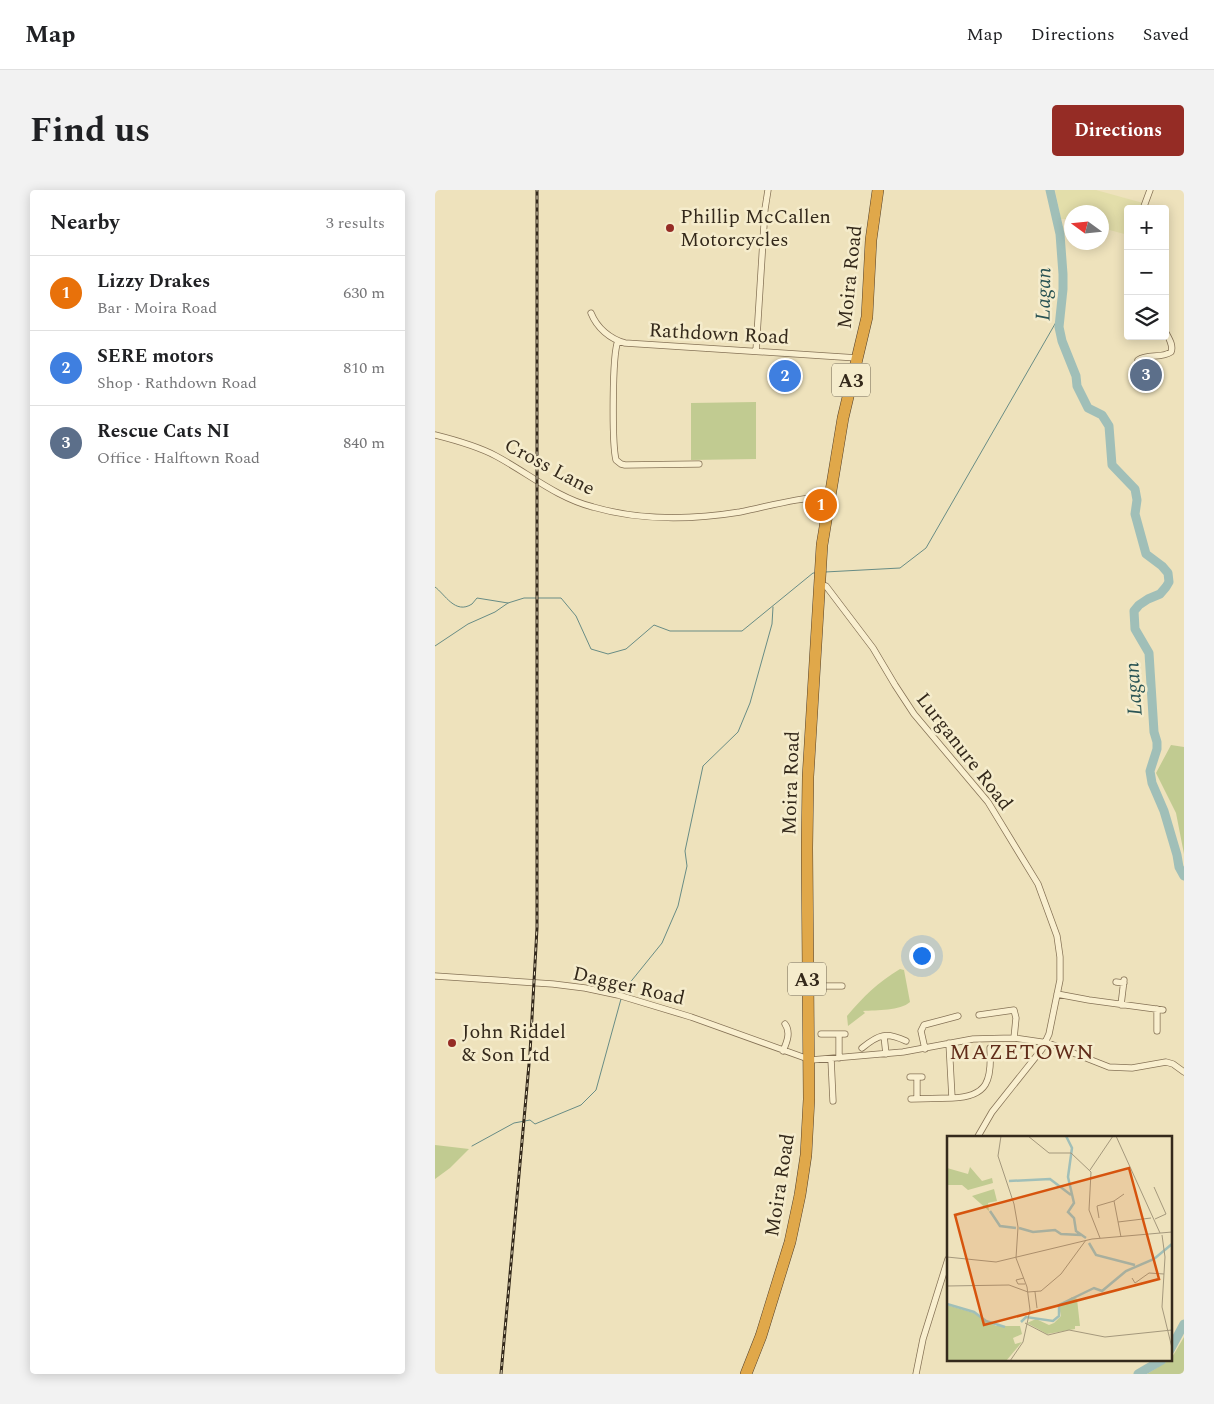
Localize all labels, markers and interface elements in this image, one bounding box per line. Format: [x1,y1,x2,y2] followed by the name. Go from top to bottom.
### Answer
[25,17,75,53] text: Map
[967,21,1003,48] text: Map
[1031,21,1115,48] text: Directions
[1143,21,1189,48] text: Saved
[30,104,150,157] text: Find us
[1052,105,1184,156] button: Directions
[680,202,831,255] place label: Phillip McCallen Motorcycles
[1064,205,1109,250] north arrow
[1124,205,1169,340] map controls
[1124,205,1169,250] button: +
[50,207,120,239] text: Nearby
[326,211,385,235] text: 3 results
[664,222,676,234] marker: Phillip McCallen Motorcycles
[830,224,870,331] street label: Moira Road
[1124,250,1169,295] button: −
[97,267,210,296] text: Lizzy Drakes
[1028,267,1060,321] water label: Lagan
[62,281,70,305] text: 1
[343,281,385,305] text: 630 m
[1124,295,1169,340] button: layers
[97,296,217,320] text: Bar · Moira Road
[648,315,790,353] street label: Rathdown Road
[97,342,214,371] text: SERE motors
[62,356,70,380] text: 2
[343,356,385,380] text: 810 m
[1130,356,1162,394] pin: 3
[769,357,801,395] pin: 2
[832,364,870,396] road number: A3
[97,371,257,395] text: Shop · Rathdown Road
[97,417,230,446] text: Rescue Cats NI
[499,430,600,503] street label: Cross Lane
[62,431,70,455] text: 3
[343,431,385,455] text: 840 m
[97,446,260,470] text: Office · Halftown Road
[805,486,837,524] pin: 1
[1116,661,1152,717] water label: Lagan
[908,686,1020,817] street label: Lurganure Road
[774,730,808,836] street label: Moira Road
[909,943,935,969] your location
[570,959,688,1013] street label: Dagger Road
[788,962,826,996] road number: A3
[462,1017,566,1070] place label: John Riddel & Son Ltd
[949,1036,1095,1069] district label: MAZETOWN
[446,1037,458,1049] marker: John Riddel & Son Ltd
[757,1131,803,1239] street label: Moira Road
[947,1136,1171,1362] inset map

